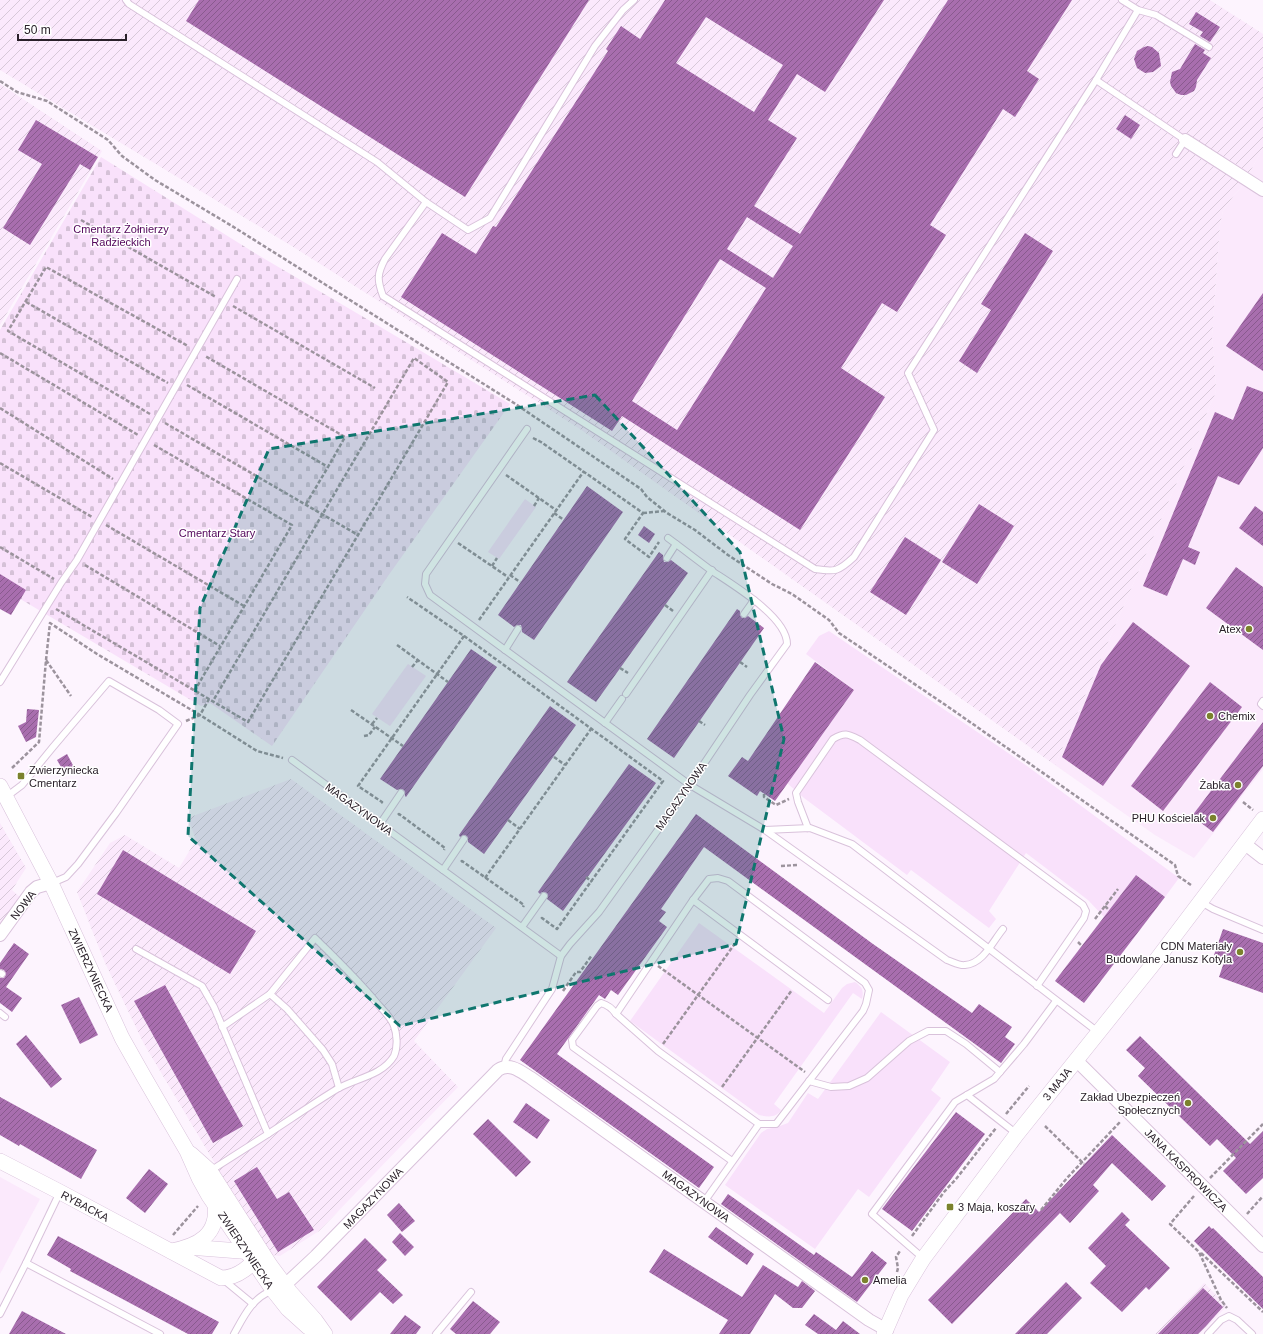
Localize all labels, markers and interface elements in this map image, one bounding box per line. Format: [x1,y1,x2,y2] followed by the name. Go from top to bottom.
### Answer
[18,16,126,42] scale bar
[24,23,51,37] text: 50 m
[73,223,169,248] park label: Cmentarz Żołnierzy Radzieckich
[179,527,256,539] park label: Cmentarz Stary
[1219,623,1241,635] place label: Atex
[1244,624,1254,634] marker: Atex
[1218,710,1256,722] place label: Chemix
[1205,711,1215,721] marker: Chemix
[653,759,709,832] street label: MAGAZYNOWA
[29,764,100,789] place label: Zwierzyniecka Cmentarz
[16,771,26,781] marker: Zwierzyniecka Cmentarz
[1199,779,1231,791] place label: Żabka
[1233,780,1243,790] marker: Żabka
[323,781,396,838] street label: MAGAZYNOWA
[1132,812,1205,824] place label: PHU Kościelak
[1208,813,1218,823] marker: PHU Kościelak
[8,887,39,922] street label: NOWA
[66,926,116,1014] street label: ZWIERZYNIECKA
[1106,940,1233,965] place label: CDN Materiały Budowlane Janusz Kotyla
[1235,947,1245,957] marker: CDN Materiały Budowlane Janusz Kotyla
[1040,1065,1074,1103] street label: 3 MAJA
[1080,1091,1180,1116] place label: Zakład Ubezpieczeń Społecznych
[1183,1098,1193,1108] marker: Zakład Ubezpieczeń Społecznych
[1142,1126,1230,1214] street label: JANA KASPROWICZA
[341,1164,406,1231] street label: MAGAZYNOWA
[660,1168,733,1225] street label: MAGAZYNOWA
[59,1188,112,1224] street label: RYBACKA
[958,1201,1036,1213] place label: 3 Maja, koszary
[945,1202,955,1212] marker: 3 Maja, koszary
[216,1209,277,1291] street label: ZWIERZYNIECKA
[873,1274,908,1286] place label: Amelia
[860,1275,870,1285] marker: Amelia

